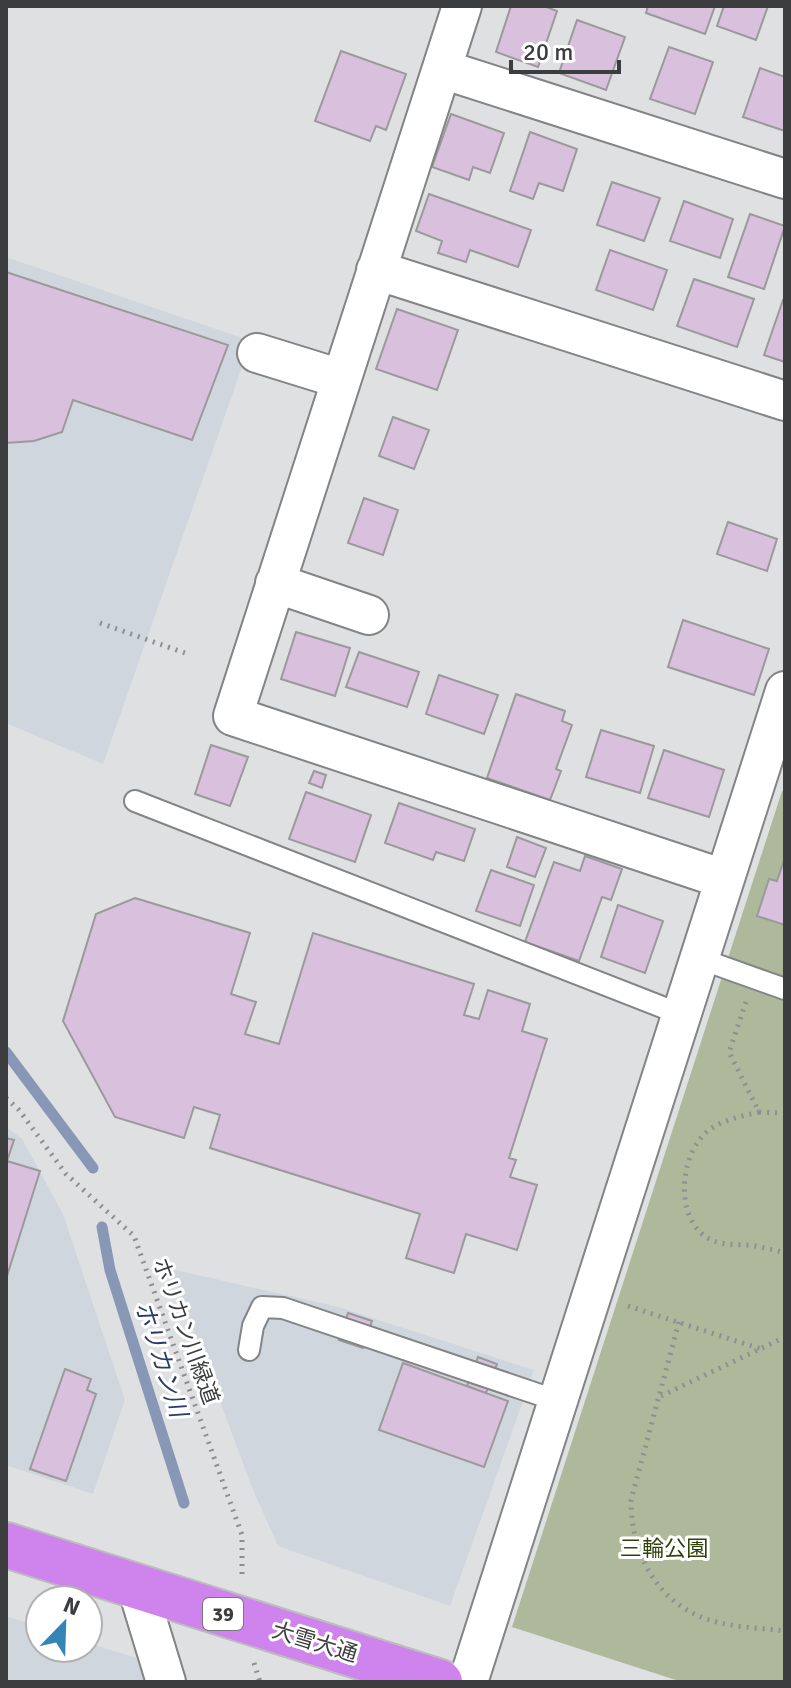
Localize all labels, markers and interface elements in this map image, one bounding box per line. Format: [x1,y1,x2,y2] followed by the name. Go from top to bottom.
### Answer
[511,24,619,74] scale bar
[523,37,573,67] text: 20 m
[147,1254,225,1408] street label: ホリカン川緑道
[129,1297,193,1421] water label: ホリカン川
[620,1535,708,1562] park label: 三輪公園
[24,1584,104,1664] north arrow
[59,1591,84,1621] text: N
[203,1598,243,1630] road number: 39
[269,1616,361,1668] street label: 大雪大通

